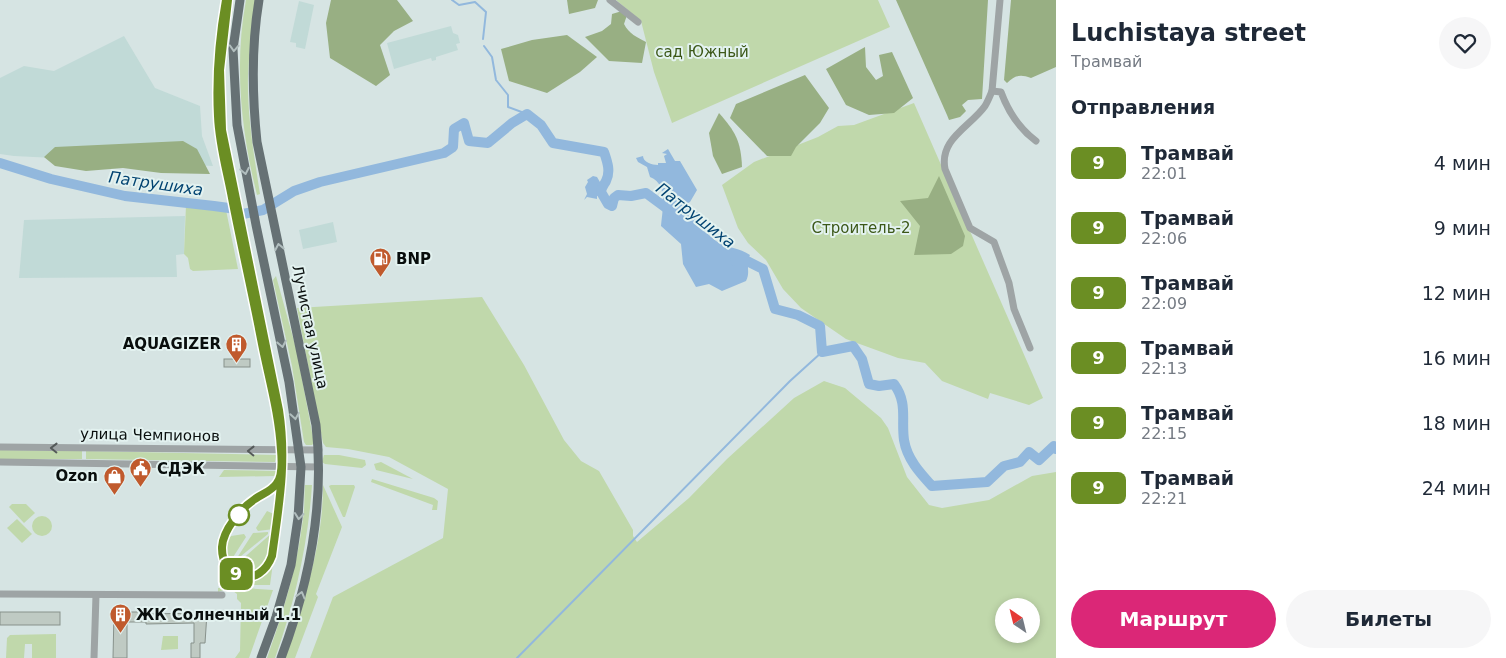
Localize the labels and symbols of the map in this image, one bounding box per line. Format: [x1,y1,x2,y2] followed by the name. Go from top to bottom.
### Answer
[655,43,749,61] park label: сад Южный
[228,45,239,53] one-way arrow
[108,167,204,200] water label: Патрушиха
[239,167,249,176] one-way arrow
[652,179,739,252] water label: Патрушиха
[811,219,911,237] park label: Строитель-2
[274,243,285,252] one-way arrow
[368,247,392,278] fuel station icon: BNP
[396,250,431,268] place label: BNP
[288,263,332,391] street label: Лучистая улица
[225,332,249,363] building icon: AQUAGIZER
[123,335,221,353] place label: AQUAGIZER
[277,340,287,349] one-way arrow
[290,412,300,420] one-way arrow
[80,425,220,445] street label: улица Чемпионов
[50,443,58,453] one-way arrow
[247,445,255,456] one-way arrow
[129,457,153,488] public building icon: СДЭК
[157,460,205,478] place label: СДЭК
[102,464,126,495] shop icon: Ozon
[56,467,98,485] place label: Ozon
[228,504,250,526] unlabelled marker
[293,512,304,520] one-way arrow
[220,558,252,590] line badge: 9
[295,590,306,599] one-way arrow
[995,598,1040,642] north arrow
[108,603,132,634] building icon: ЖК Солнечный 1.1
[136,606,301,624] place label: ЖК Солнечный 1.1

